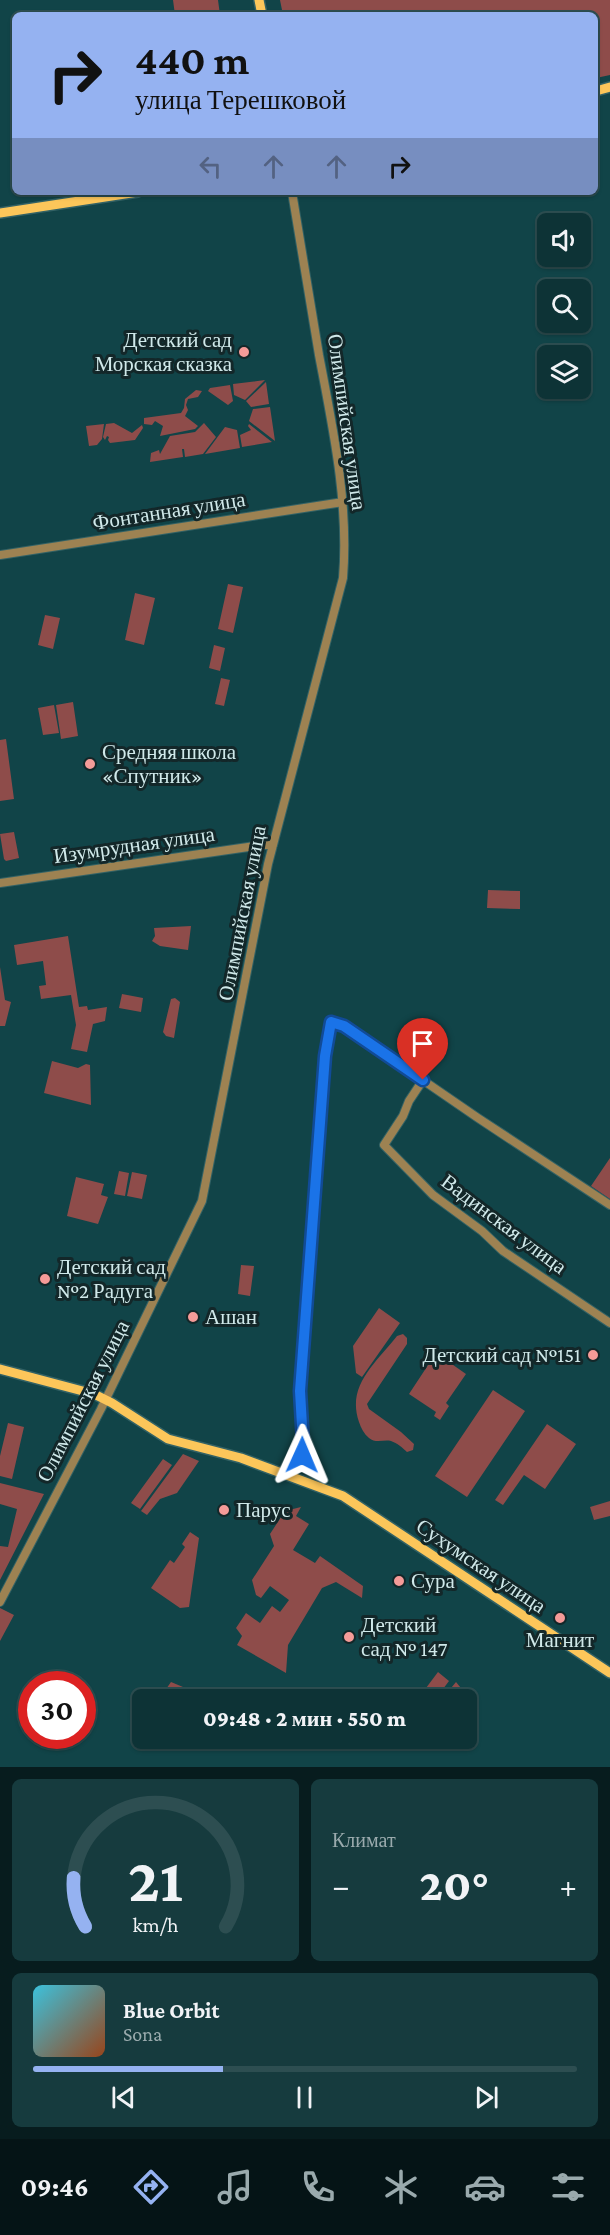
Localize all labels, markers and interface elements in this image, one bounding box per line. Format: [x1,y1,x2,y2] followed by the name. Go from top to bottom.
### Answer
[36,36,114,114] icon: right
[135,36,249,83] text: 440 m
[135,85,346,115] text: улица Терешковой
[194,150,227,183] icon: left
[257,150,290,183] icon: ahead
[320,150,353,183] icon: ahead
[383,150,416,183] icon: right
[537,213,591,399] map controls
[537,213,591,267] button: sound
[537,279,591,333] button: search
[95,328,233,376] place label: Детский сад Морская сказка
[323,332,371,512] street label: Олимпийская улица
[237,345,251,359] marker: Детский сад Морская сказка
[537,345,591,399] button: layers
[91,487,248,535] street label: Фонтанная улица
[102,740,237,788] place label: Средняя школа «Спутник»
[83,757,97,771] marker: Средняя школа «Спутник»
[52,822,217,868] street label: Изумрудная улица
[213,823,271,1003] street label: Олимпийская улица
[397,1018,448,1080] pin
[406,1027,439,1060] icon: arrive
[437,1169,572,1279] street label: Вадинская улица
[57,1255,166,1303] place label: Детский сад №2 Радуга
[38,1272,52,1286] marker: Детский сад №2 Радуга
[205,1305,257,1329] place label: Ашан
[186,1310,200,1324] marker: Ашан
[32,1316,134,1486] street label: Олимпийская улица
[422,1343,581,1367] place label: Детский сад №151
[586,1348,600,1362] marker: Детский сад №151
[270,1423,334,1487] position arrow
[236,1498,291,1522] place label: Парус
[217,1503,231,1517] marker: Парус
[412,1514,551,1619] street label: Сухумская улица
[411,1569,455,1593] place label: Сура
[392,1574,406,1588] marker: Сура
[553,1611,567,1625] marker: Магнит
[361,1613,448,1661] place label: Детский сад № 147
[526,1628,594,1652] place label: Магнит
[342,1630,356,1644] marker: Детский сад № 147
[18,1671,96,1749] speed limit sign: 30
[203,1706,406,1731] text: 09:48 · 2 мин · 550 m
[332,1829,396,1851] text: Климат
[128,1845,183,1914] text: 21
[420,1860,489,1910] text: 20°
[332,1867,349,1904] text: −
[560,1867,577,1904] text: +
[132,1913,179,1937] text: km/h
[123,1998,219,2023] text: Blue Orbit
[123,2023,162,2045] text: Sona
[107,2081,140,2114] icon: previous
[288,2081,321,2114] icon: pause
[470,2081,503,2114] icon: next
[130,2166,172,2208] icon: directions
[214,2166,256,2208] icon: music
[297,2166,339,2208] icon: phone
[380,2166,422,2208] icon: climate
[464,2166,506,2208] icon: car
[547,2166,589,2208] icon: filters
[21,2172,89,2202] text: 09:46

